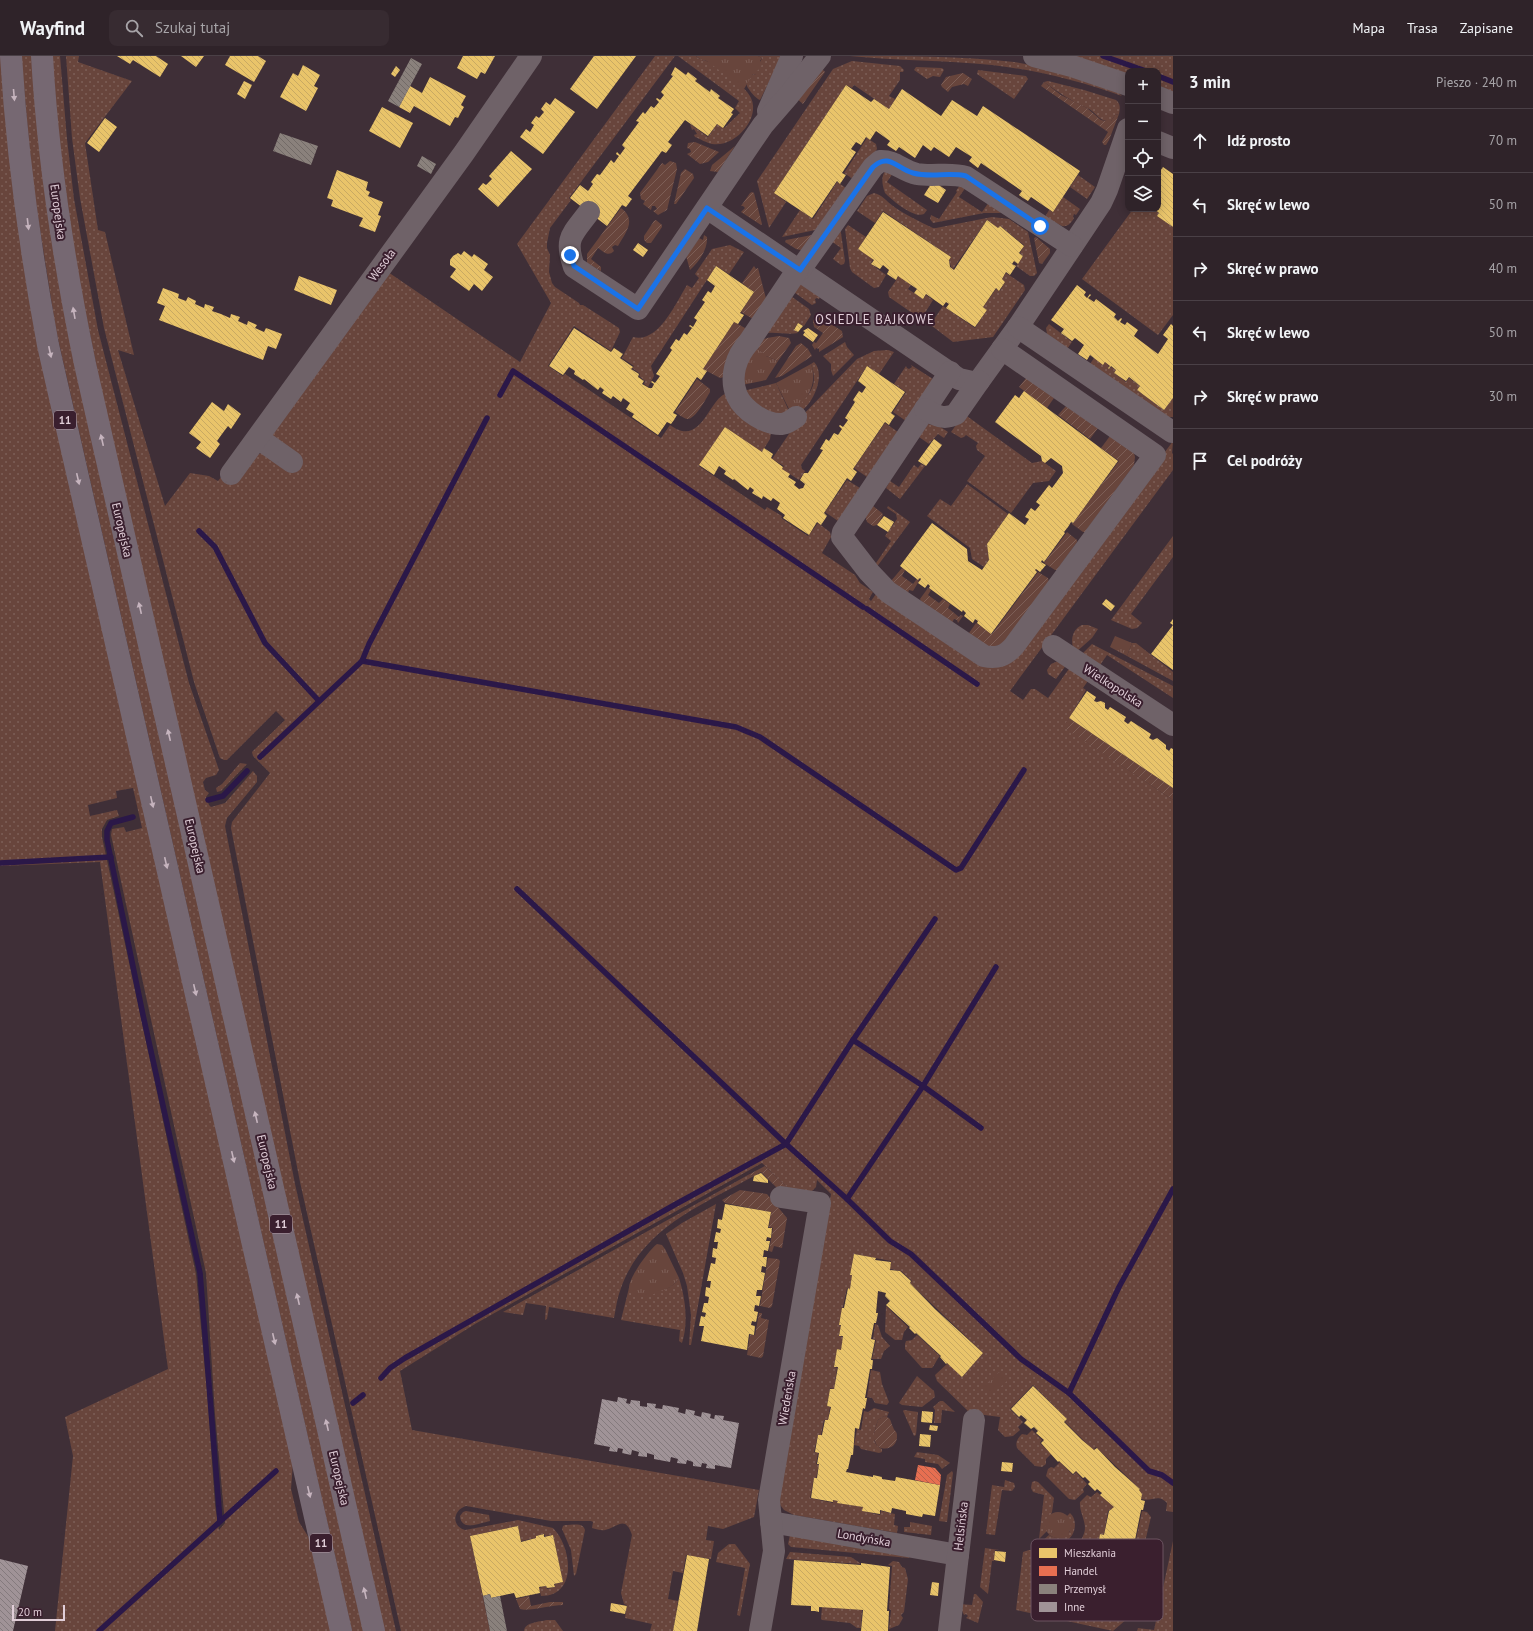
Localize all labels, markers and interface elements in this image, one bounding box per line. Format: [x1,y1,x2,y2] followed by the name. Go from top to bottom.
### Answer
[109,10,389,46] search box
[20,16,85,40] text: Wayfind
[123,17,145,39] icon: search
[155,18,230,37] text: Szukaj tutaj
[1352,19,1385,37] text: Mapa
[1407,19,1438,37] text: Trasa
[1460,19,1513,37] text: Zapisane
[1125,68,1161,212] map controls
[1125,68,1161,104] button: +
[1189,71,1230,93] text: 3 min
[1436,74,1517,91] text: Pieszo · 240 m
[10,89,17,101] one-way arrow
[1125,104,1161,140] button: −
[1189,130,1211,152] icon: ahead
[1227,131,1291,150] text: Idź prosto
[1489,132,1517,149] text: 70 m
[1125,140,1161,176] button: locate
[1125,176,1161,212] button: layers
[47,183,70,241] street label: Europejska
[1189,194,1211,216] icon: left
[1227,195,1310,214] text: Skręć w lewo
[1489,196,1517,213] text: 50 m
[1031,217,1049,235] route start
[24,218,31,230] one-way arrow
[365,246,398,284] street label: Wesoła
[561,246,579,264] route end
[1189,258,1211,280] icon: right
[1227,259,1319,278] text: Skręć w prawo
[1489,260,1517,277] text: 40 m
[71,307,77,319] one-way arrow
[815,311,935,328] district label: OSIEDLE BAJKOWE
[1189,322,1211,344] icon: left
[1227,323,1310,342] text: Skręć w lewo
[1489,324,1517,341] text: 50 m
[47,346,53,358] one-way arrow
[1189,386,1211,408] icon: right
[1227,387,1319,406] text: Skręć w prawo
[1489,388,1517,405] text: 30 m
[54,411,76,429] road number: 11
[98,434,104,446] one-way arrow
[1189,450,1211,472] icon: arrive
[1227,451,1302,470] text: Cel podróży
[76,473,82,485] one-way arrow
[109,501,136,559] street label: Europejska
[137,602,143,614] one-way arrow
[1081,661,1146,710] street label: Wielkopolska
[166,729,172,741] one-way arrow
[150,796,156,808] one-way arrow
[182,817,209,875] street label: Europejska
[163,857,169,869] one-way arrow
[192,984,198,996] one-way arrow
[253,1111,259,1123] one-way arrow
[254,1133,281,1191] street label: Europejska
[231,1151,237,1163] one-way arrow
[270,1215,292,1233] road number: 11
[294,1292,300,1305] one-way arrow
[272,1332,278,1345] one-way arrow
[774,1369,799,1426] street label: Wiedeńska
[323,1419,329,1431] one-way arrow
[326,1449,353,1507] street label: Europejska
[307,1486,313,1498] one-way arrow
[950,1501,971,1551] street label: Helsińska
[836,1525,892,1550] street label: Londyńska
[310,1534,332,1552] road number: 11
[1031,1539,1163,1621] legend
[1064,1546,1116,1560] text: Mieszkania
[1064,1564,1098,1578] text: Handel
[1064,1582,1107,1596] text: Przemysł
[362,1587,368,1599] one-way arrow
[1064,1600,1085,1614] text: Inne
[12,1603,65,1622] scale bar
[18,1605,42,1619] text: 20 m

